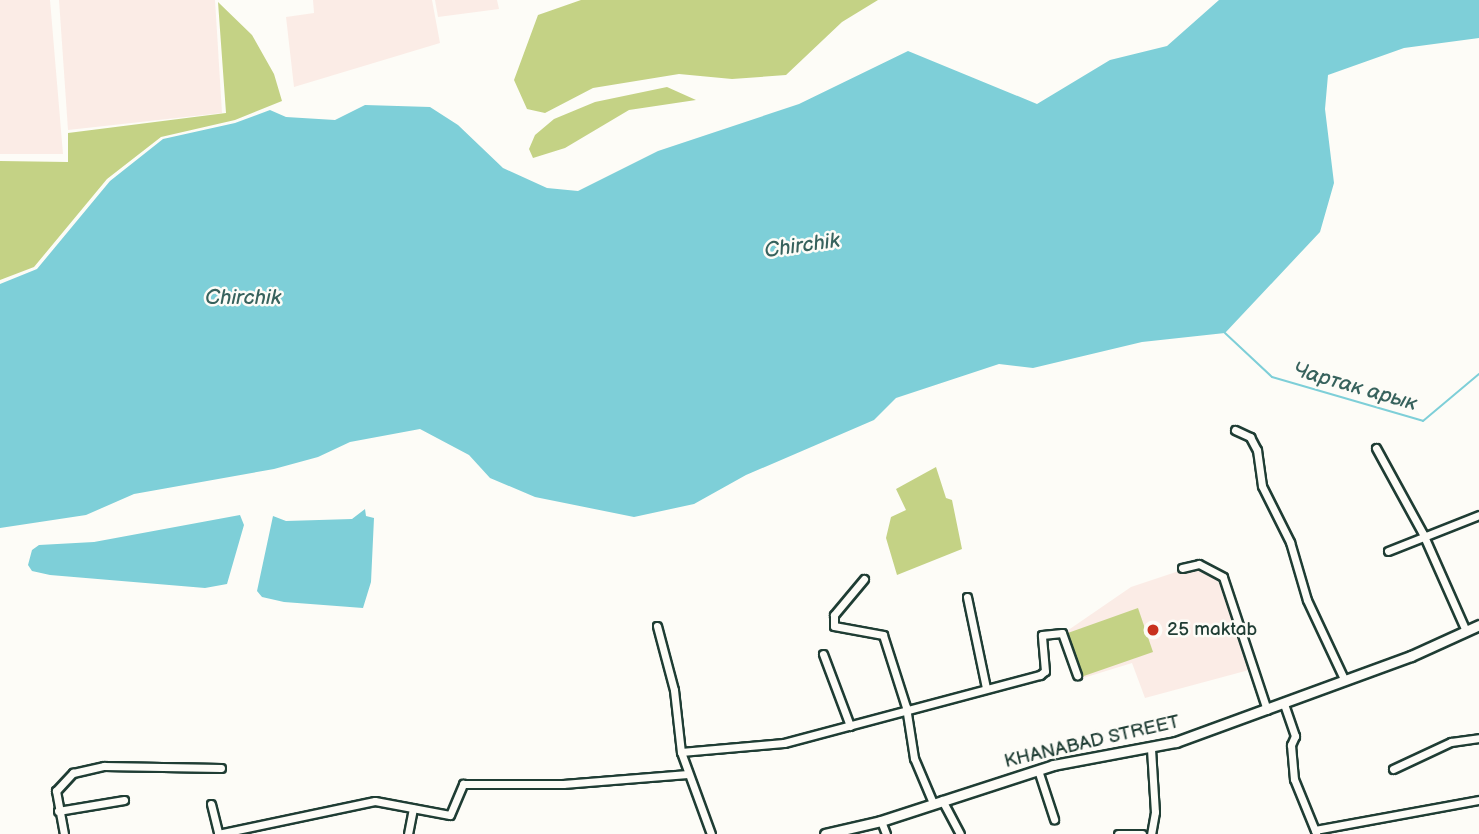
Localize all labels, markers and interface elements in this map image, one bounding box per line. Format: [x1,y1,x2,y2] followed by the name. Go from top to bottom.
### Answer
[763,228,841,264] water label: Chirchik
[205,285,281,311] water label: Chirchik
[1290,357,1420,417] water label: Чартак арык
[1167,619,1257,641] place label: 25 maktab
[1145,622,1161,638] marker: 25 maktab
[1002,711,1182,773] street label: KHANABAD STREET

